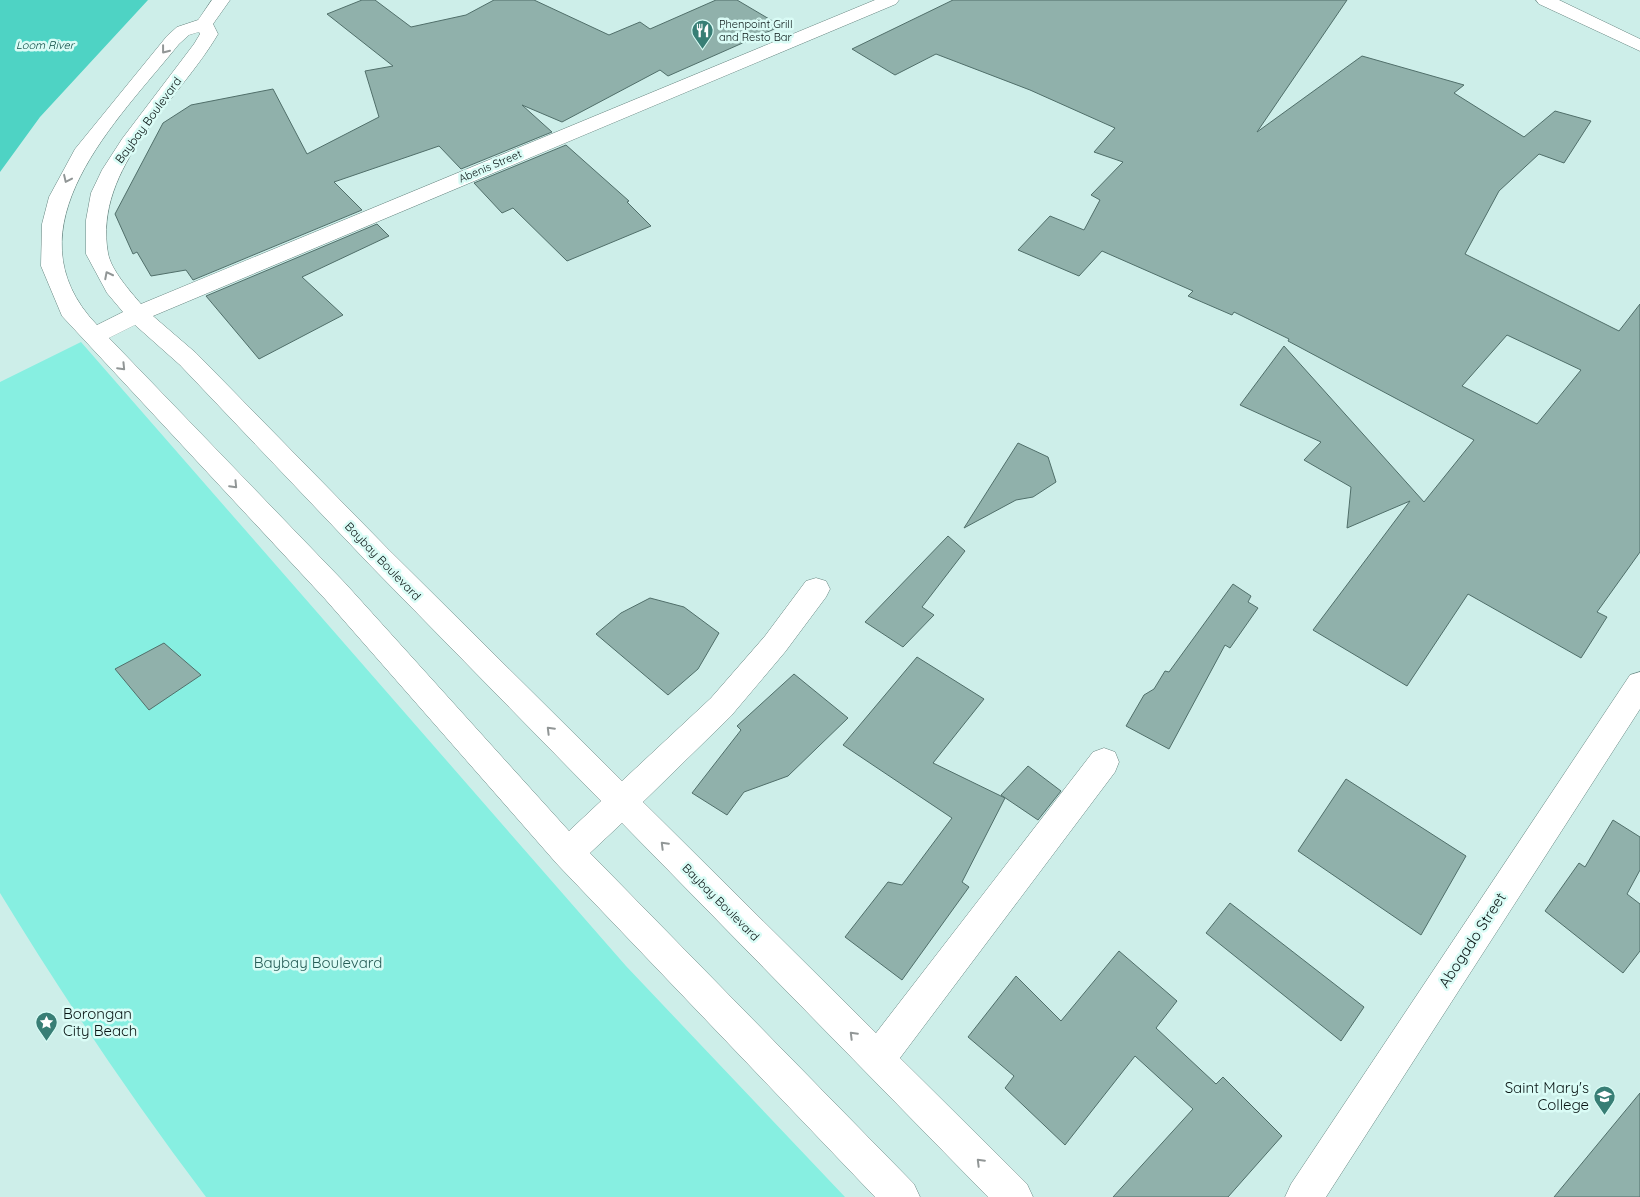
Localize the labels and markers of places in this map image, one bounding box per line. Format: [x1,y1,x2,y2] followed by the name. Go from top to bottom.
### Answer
[719,17,793,44] place label: Phenpoint Grill and Resto Bar
[691,18,715,49] restaurant icon: Phenpoint Grill and Resto Bar
[63,1004,137,1040] place label: Borongan City Beach
[35,1010,59,1041] place icon: Borongan City Beach
[1505,1078,1589,1114] place label: Saint Mary's College
[1593,1084,1617,1115] school or university icon: Saint Mary's College

